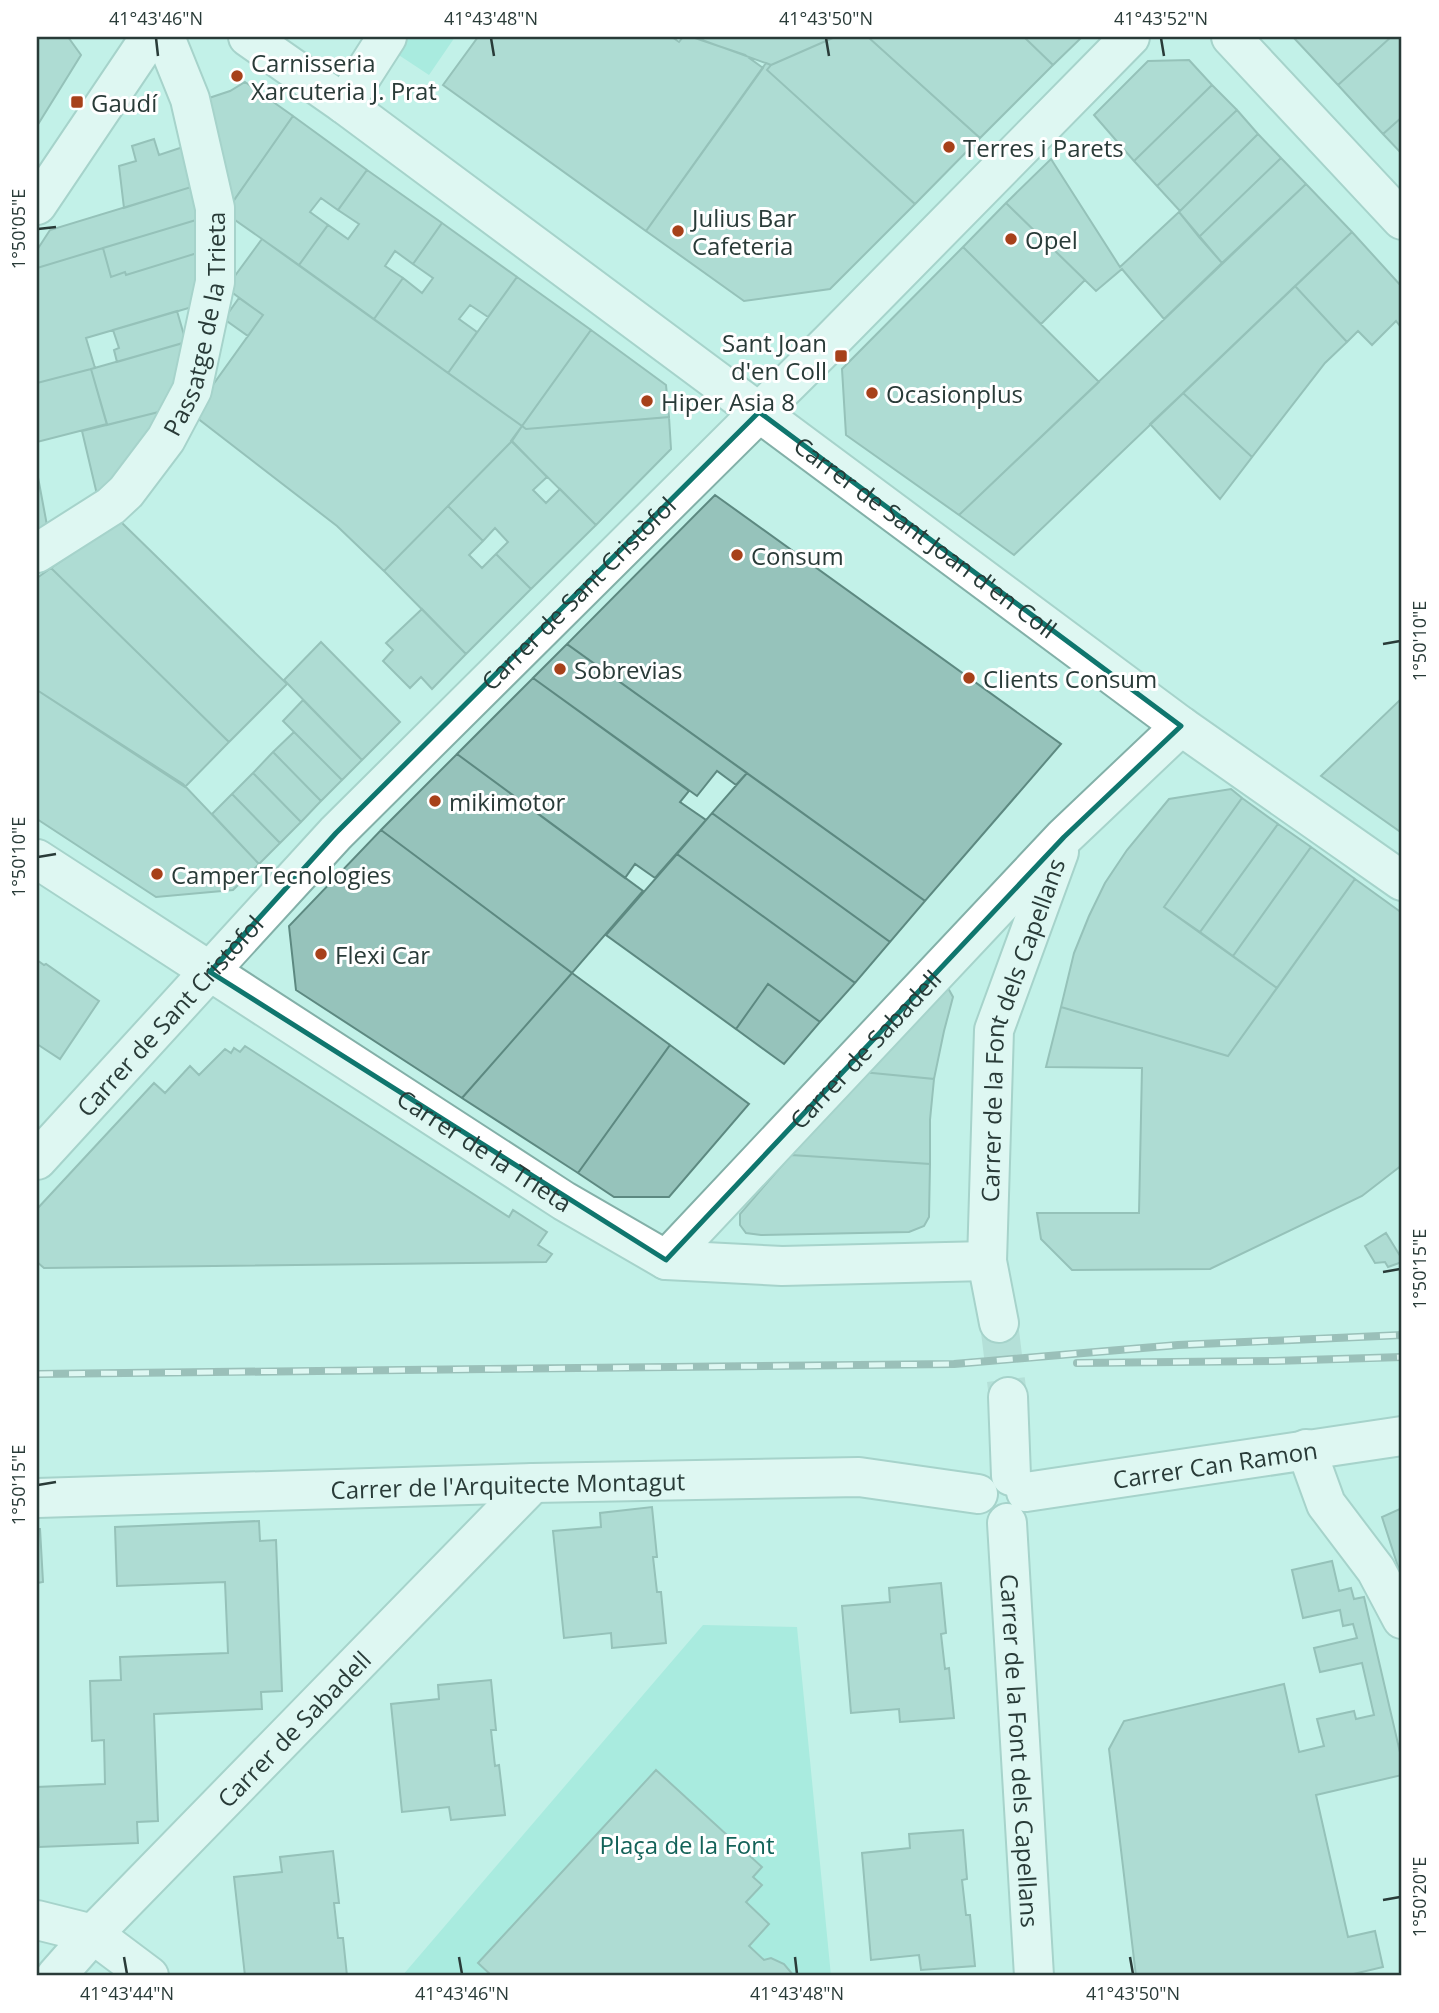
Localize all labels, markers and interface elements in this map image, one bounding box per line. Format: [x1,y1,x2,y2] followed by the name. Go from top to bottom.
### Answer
[109,6,203,30] text: 41°43'46"N
[444,6,538,30] text: 41°43'48"N
[779,6,873,30] text: 41°43'50"N
[1114,6,1208,30] text: 41°43'52"N
[251,46,437,107] place label: Carnisseria Xarcuteria J. Prat
[229,68,245,84] marker: Carnisseria Xarcuteria J. Prat
[91,86,158,119] place label: Gaudí
[69,94,85,110] marker: Gaudí
[963,131,1124,164] place label: Terres i Parets
[941,139,957,155] marker: Terres i Parets
[6,189,30,269] text: 1°50'05"E
[690,201,797,262] place label: Julius Bar Cafeteria
[154,212,232,441] street label: Passatge de la Trieta
[670,223,686,239] marker: Julius Bar Cafeteria
[1025,223,1078,256] place label: Opel
[1003,231,1019,247] marker: Opel
[722,326,827,387] place label: Sant Joan d'en Coll
[833,348,849,364] marker: Sant Joan d'en Coll
[886,377,1023,410] place label: Ocasionplus
[661,385,795,418] place label: Hiper Asia 8
[864,385,880,401] marker: Ocasionplus
[639,393,655,409] marker: Hiper Asia 8
[788,428,1064,645] street label: Carrer de Sant Joan d'en Coll
[473,489,682,697] street label: Carrer de Sant Cristòfol
[751,539,844,572] place label: Consum
[729,547,745,563] marker: Consum
[1407,601,1431,681] text: 1°50'10"E
[574,653,682,686] place label: Sobrevias
[552,661,568,677] marker: Sobrevias
[983,662,1157,695] place label: Clients Consum
[961,670,977,686] marker: Clients Consum
[449,785,566,818] place label: mikimotor
[427,793,443,809] marker: mikimotor
[6,817,30,897] text: 1°50'10"E
[972,854,1072,1203] street label: Carrer de la Font dels Capellans
[171,858,392,891] place label: CamperTecnologies
[149,866,165,882] marker: CamperTecnologies
[69,908,270,1123] street label: Carrer de Sant Cristòfol
[335,938,430,971] place label: Flexi Car
[313,946,329,962] marker: Flexi Car
[782,962,948,1135] street label: Carrer de Sabadell
[391,1081,578,1219] street label: Carrer de la Trieta
[1407,1229,1431,1309] text: 1°50'15"E
[1110,1432,1320,1495] street label: Carrer Can Ramon
[6,1445,30,1525] text: 1°50'15"E
[330,1464,685,1506] street label: Carrer de l'Arquitecte Montagut
[994,1573,1048,1928] street label: Carrer de la Font dels Capellans
[209,1643,377,1814] street label: Carrer de Sabadell
[599,1828,775,1861] park label: Plaça de la Font
[1407,1857,1431,1937] text: 1°50'20"E
[80,1981,174,2005] text: 41°43'44"N
[415,1981,509,2005] text: 41°43'46"N
[750,1981,844,2005] text: 41°43'48"N
[1086,1981,1180,2005] text: 41°43'50"N

